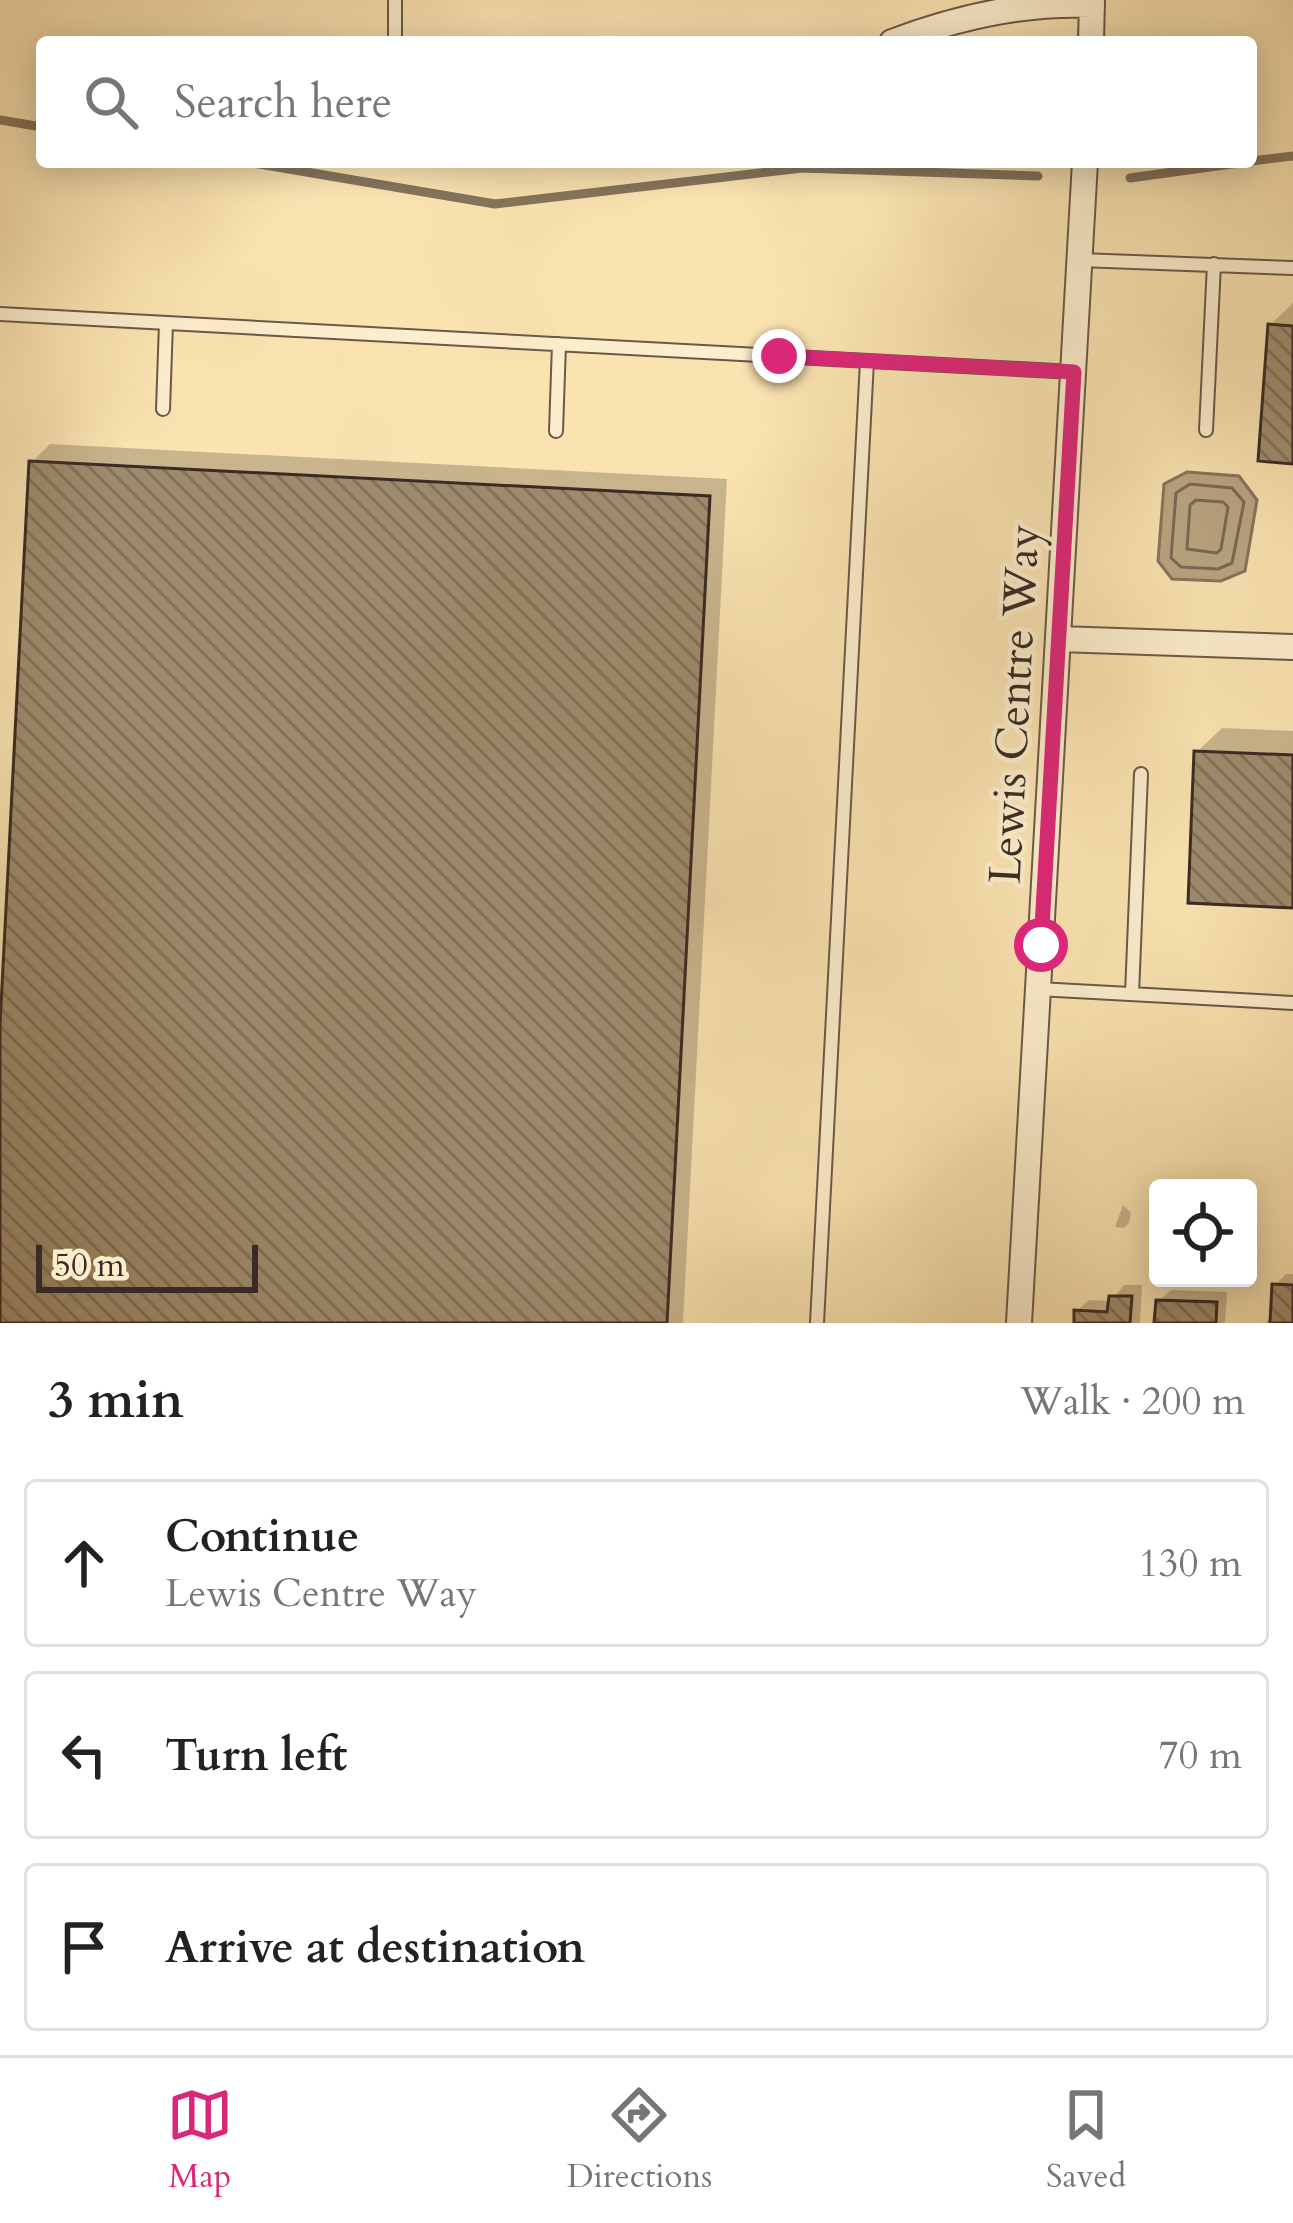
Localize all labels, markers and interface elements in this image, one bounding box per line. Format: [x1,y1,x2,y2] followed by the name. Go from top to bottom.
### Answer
[36,36,1257,168] search box
[78,69,144,135] icon: search
[174,72,392,133] text: Search here
[752,329,806,383] route end
[975,522,1054,885] street label: Lewis Centre Way
[1014,918,1068,972] route start
[1149,1179,1257,1287] map controls
[1149,1179,1257,1287] button: locate
[36,1239,258,1292] scale bar
[54,1243,125,1288] text: 50 m
[48,1366,184,1436] text: 3 min
[1020,1375,1245,1428] text: Walk · 200 m
[165,1506,359,1567] text: Continue
[51,1530,117,1596] icon: ahead
[1139,1537,1242,1590] text: 130 m
[165,1567,477,1620] text: Lewis Centre Way
[51,1722,117,1788] icon: left
[165,1725,347,1786] text: Turn left
[1159,1729,1242,1782] text: 70 m
[51,1914,117,1980] icon: arrive
[165,1917,585,1978] text: Arrive at destination
[167,2082,233,2199] tab: Map
[567,2082,712,2199] tab: Directions
[1046,2082,1126,2199] tab: Saved

